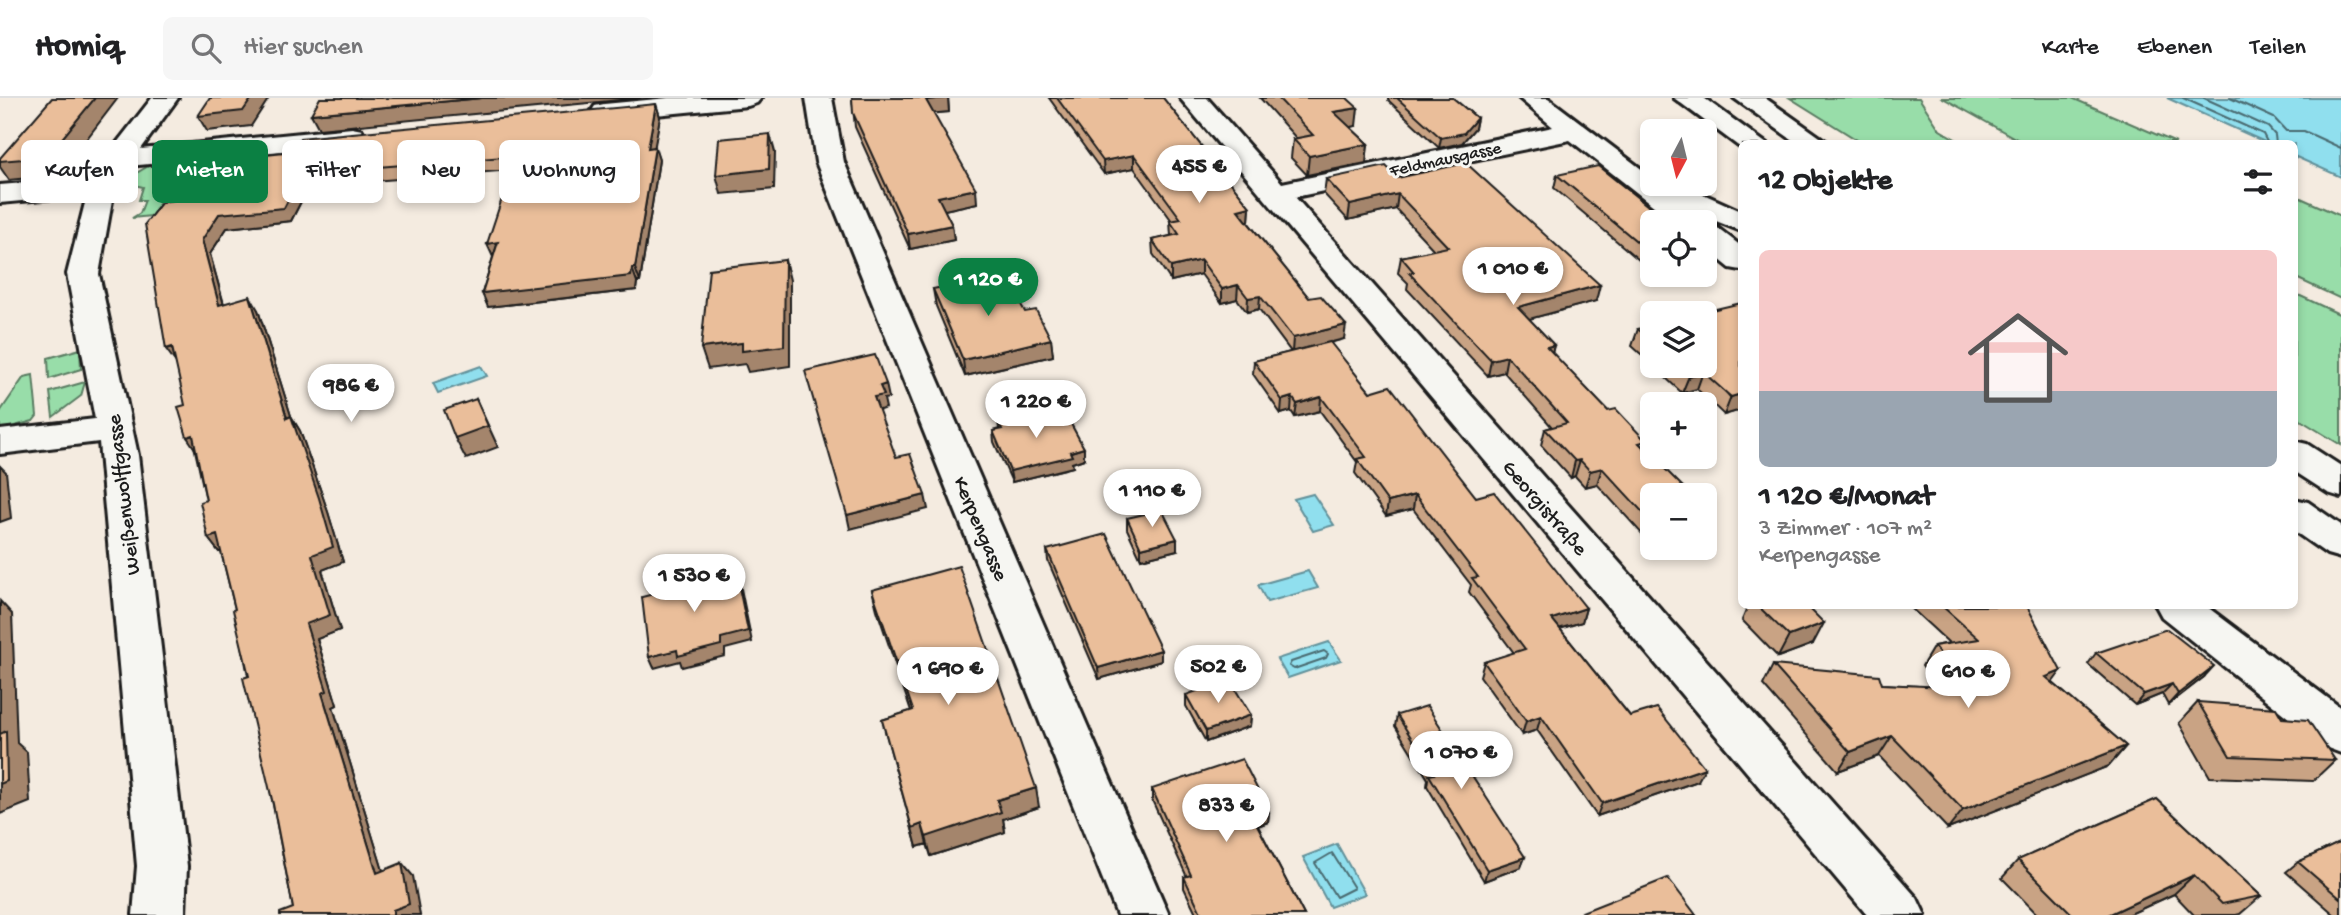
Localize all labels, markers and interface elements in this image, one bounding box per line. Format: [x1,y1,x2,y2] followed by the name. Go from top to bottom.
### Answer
[163,17,653,80] search box
[35,29,121,67] text: Homiq
[187,29,225,67] icon: search
[243,33,363,64] text: Hier suchen
[2042,34,2099,63] text: Karte
[2137,34,2212,63] text: Ebenen
[2250,34,2306,63] text: Teilen
[1640,119,1717,196] north arrow
[1640,119,1717,560] map controls
[1387,138,1504,183] street label: Feldmausgasse
[21,140,138,203] chip: Kaufen
[152,140,268,203] chip: Mieten
[282,140,383,203] chip: Filter
[397,140,485,203] chip: Neu
[499,140,640,203] chip: Wohnung
[1150,146,1248,205] pin: 455 €
[1172,154,1226,181] text: 455 €
[2239,163,2277,201] icon: filters
[1759,165,1892,200] text: 12 Objekte
[1640,210,1717,287] button: locate
[1448,248,1578,307] pin: 1 010 €
[1478,256,1548,283] text: 1 010 €
[923,258,1053,318] pin: 1 120 €
[954,267,1022,294] text: 1 120 €
[1955,295,2081,421] icon: home
[1640,301,1717,378] button: layers
[302,364,400,424] pin: 986 €
[324,373,378,400] text: 986 €
[971,380,1101,440] pin: 1 220 €
[1001,389,1071,416] text: 1 220 €
[1640,392,1717,469] button: +
[103,412,148,576] street label: Weißenwolffgasse
[1495,457,1592,563] street label: Georgistraße
[1087,470,1217,529] pin: 1 110 €
[946,473,1012,586] street label: Kerpengasse
[1119,478,1185,505] text: 1 110 €
[1759,481,1934,516] text: 1 120 €/Monat
[1640,483,1717,560] button: −
[1759,516,1932,543] text: 3 Zimmer · 107 m²
[1759,543,1880,570] text: Kerpengasse
[629,554,759,614] pin: 1 530 €
[659,563,729,590] text: 1 530 €
[1169,646,1267,705] pin: 502 €
[883,648,1013,707] pin: 1 690 €
[1919,650,2017,710] pin: 610 €
[1190,654,1246,681] text: 502 €
[913,656,983,683] text: 1 690 €
[1941,659,1995,686] text: 610 €
[1396,732,1526,791] pin: 1 070 €
[1425,740,1497,767] text: 1 070 €
[1177,784,1275,844] pin: 833 €
[1198,793,1254,820] text: 833 €

